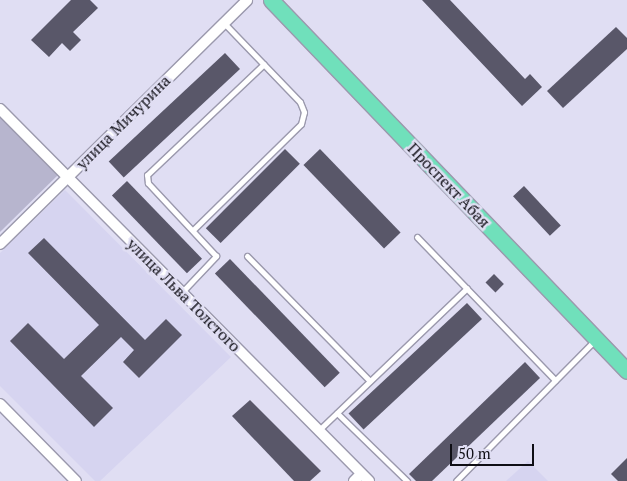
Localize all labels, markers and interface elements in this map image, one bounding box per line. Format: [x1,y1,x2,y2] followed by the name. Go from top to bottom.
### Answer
[72,71,174,173] street label: улица Мичурина
[403,138,495,232] street label: Проспект Абая
[123,234,245,356] street label: улица Льва Толстого
[452,434,536,466] scale bar
[458,443,491,463] text: 50 m

